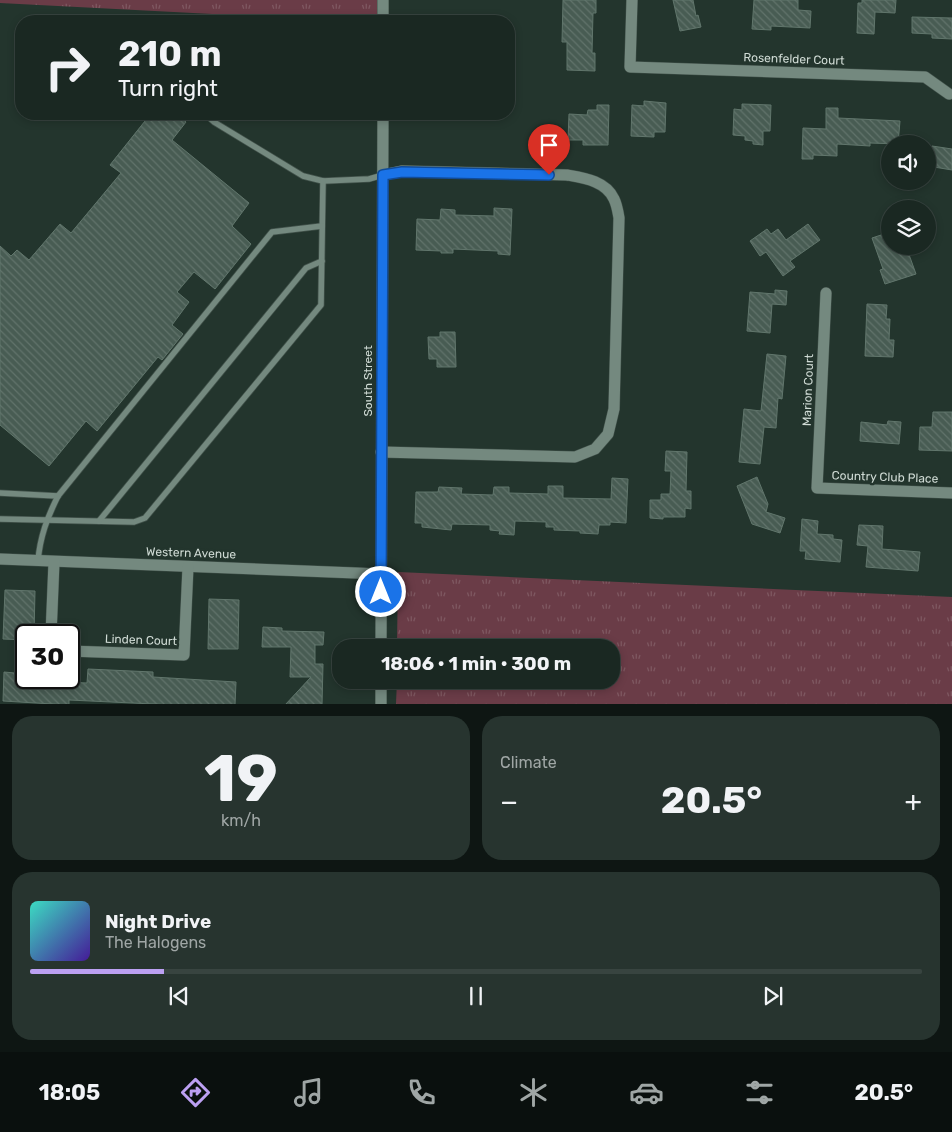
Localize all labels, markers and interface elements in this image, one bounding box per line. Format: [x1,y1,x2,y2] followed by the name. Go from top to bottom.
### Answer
[118,33,221,75] text: 210 m
[35,35,100,100] icon: right
[743,50,845,68] street label: Rosenfelder Court
[118,75,218,102] text: Turn right
[528,124,570,175] pin
[535,131,563,159] icon: arrive
[881,135,936,255] map controls
[881,135,936,190] button: sound
[881,200,936,255] button: layers
[361,345,375,417] street label: South Street
[800,353,816,426] street label: Marion Court
[831,468,939,486] street label: Country Club Place
[146,544,237,562] street label: Western Avenue
[354,565,406,617] position arrow
[15,624,80,689] speed limit sign: 30
[105,632,178,648] street label: Linden Court
[381,652,571,675] text: 18:06 · 1 min · 300 m
[204,740,278,817] text: 19
[500,753,557,772] text: Climate
[661,777,762,823] text: 20.5°
[500,785,518,818] text: −
[905,785,922,818] text: +
[221,811,261,830] text: km/h
[105,910,211,933] text: Night Drive
[105,933,206,952] text: The Halogens
[165,982,193,1010] icon: previous
[462,982,490,1010] icon: pause
[759,982,787,1010] icon: next
[178,1075,213,1110] icon: directions
[291,1075,326,1110] icon: music
[404,1075,439,1110] icon: phone
[516,1075,551,1110] icon: climate
[629,1075,664,1110] icon: car
[742,1075,777,1110] icon: filters
[39,1079,100,1106] text: 18:05
[854,1079,913,1106] text: 20.5°

